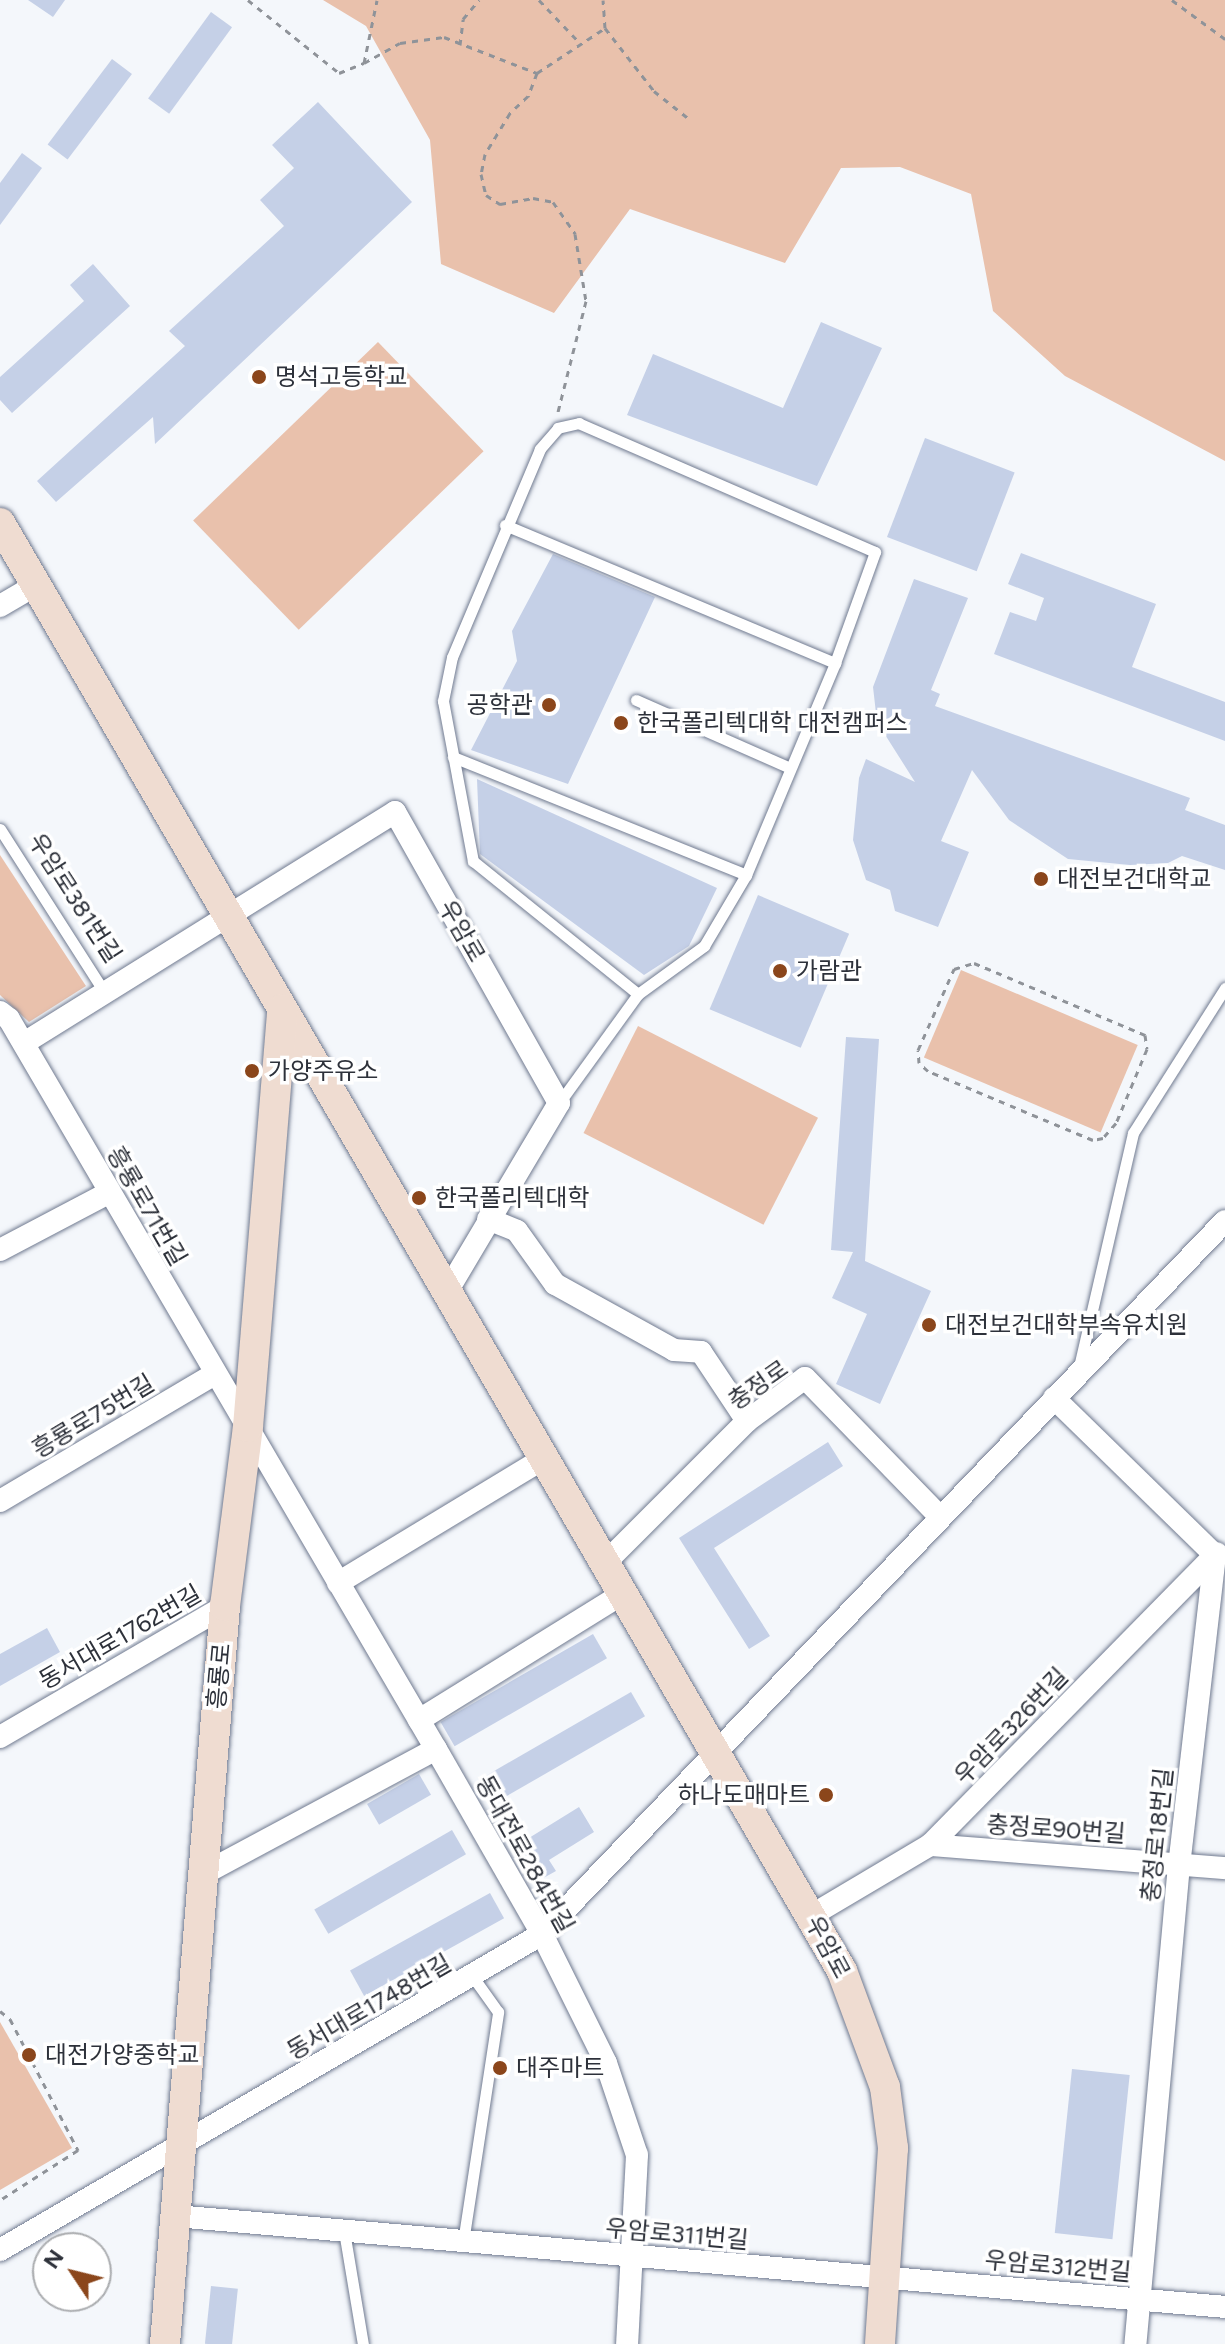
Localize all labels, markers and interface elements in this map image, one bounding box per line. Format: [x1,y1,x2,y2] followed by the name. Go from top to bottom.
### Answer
[275,363,407,391] place label: 명석고등학교
[250,368,268,386] marker: 명석고등학교
[467,691,533,719] place label: 공학관
[540,696,558,714] marker: 공학관
[637,709,908,737] place label: 한국폴리텍대학 대전캠퍼스
[612,714,630,732] marker: 한국폴리텍대학 대전캠퍼스
[23,828,127,968] street label: 우암로381번길
[1057,865,1212,893] place label: 대전보건대학교
[1032,870,1050,888] marker: 대전보건대학교
[433,895,491,967] street label: 우암로
[796,957,862,985] place label: 가람관
[771,962,789,980] marker: 가람관
[268,1057,378,1085] place label: 가양주유소
[243,1062,261,1080] marker: 가양주유소
[101,1141,193,1271] street label: 흥룡로71번길
[435,1184,590,1212] place label: 한국폴리텍대학
[410,1189,428,1207] marker: 한국폴리텍대학
[945,1311,1188,1339] place label: 대전보건대학부속유치원
[920,1316,938,1334] marker: 대전보건대학부속유치원
[723,1354,793,1416] street label: 충정로
[27,1368,159,1464] street label: 흥룡로75번길
[34,1579,206,1695] street label: 동서대로1762번길
[202,1642,236,1710] street label: 흥룡로
[948,1662,1074,1790] street label: 우암로326번길
[1136,1766,1178,1904] street label: 충정로18번길
[470,1770,580,1938] street label: 동대전로284번길
[678,1781,810,1809] place label: 하나도매마트
[817,1786,835,1804] marker: 하나도매마트
[985,1810,1127,1848] street label: 충정로90번길
[800,1911,856,1983] street label: 우암로
[282,1948,456,2066] street label: 동서대로1748번길
[45,2041,200,2069] place label: 대전가양중학교
[20,2046,38,2064] marker: 대전가양중학교
[516,2054,604,2082] place label: 대주마트
[491,2059,509,2077] marker: 대주마트
[604,2213,750,2255] street label: 우암로311번길
[32,2232,112,2312] north arrow
[38,2244,70,2274] text: N
[984,2245,1132,2287] street label: 우암로312번길

